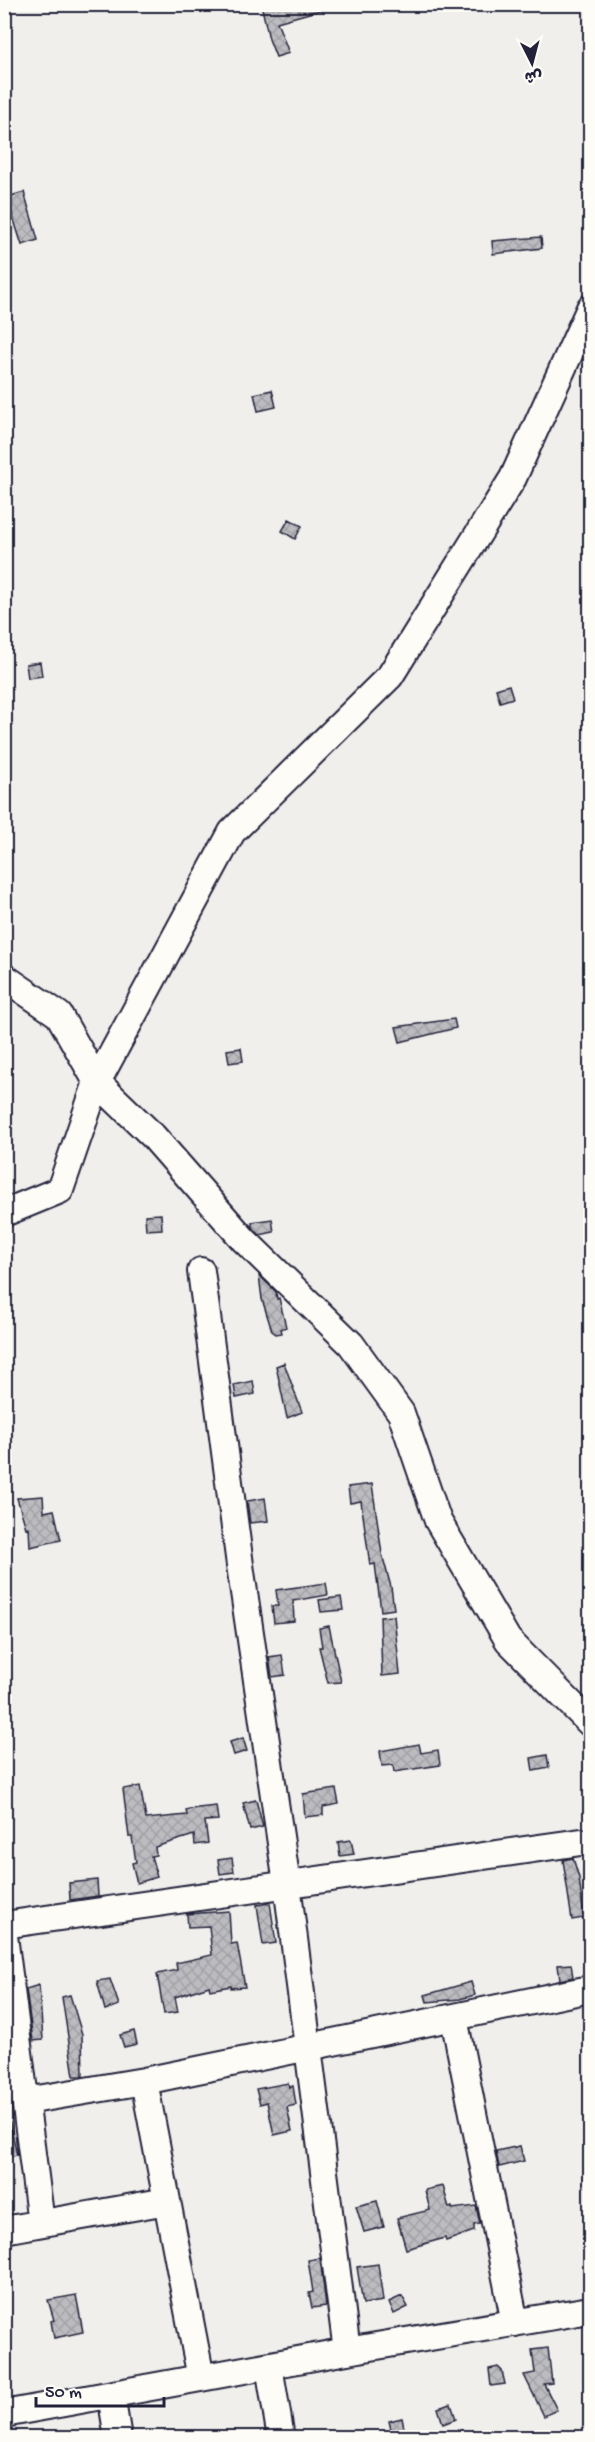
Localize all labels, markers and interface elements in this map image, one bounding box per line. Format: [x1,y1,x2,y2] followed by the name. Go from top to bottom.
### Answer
[502,33,562,93] north arrow
[523,64,543,85] text: ش
[36,2370,164,2408] scale bar
[45,2383,82,2404] text: 50 m

